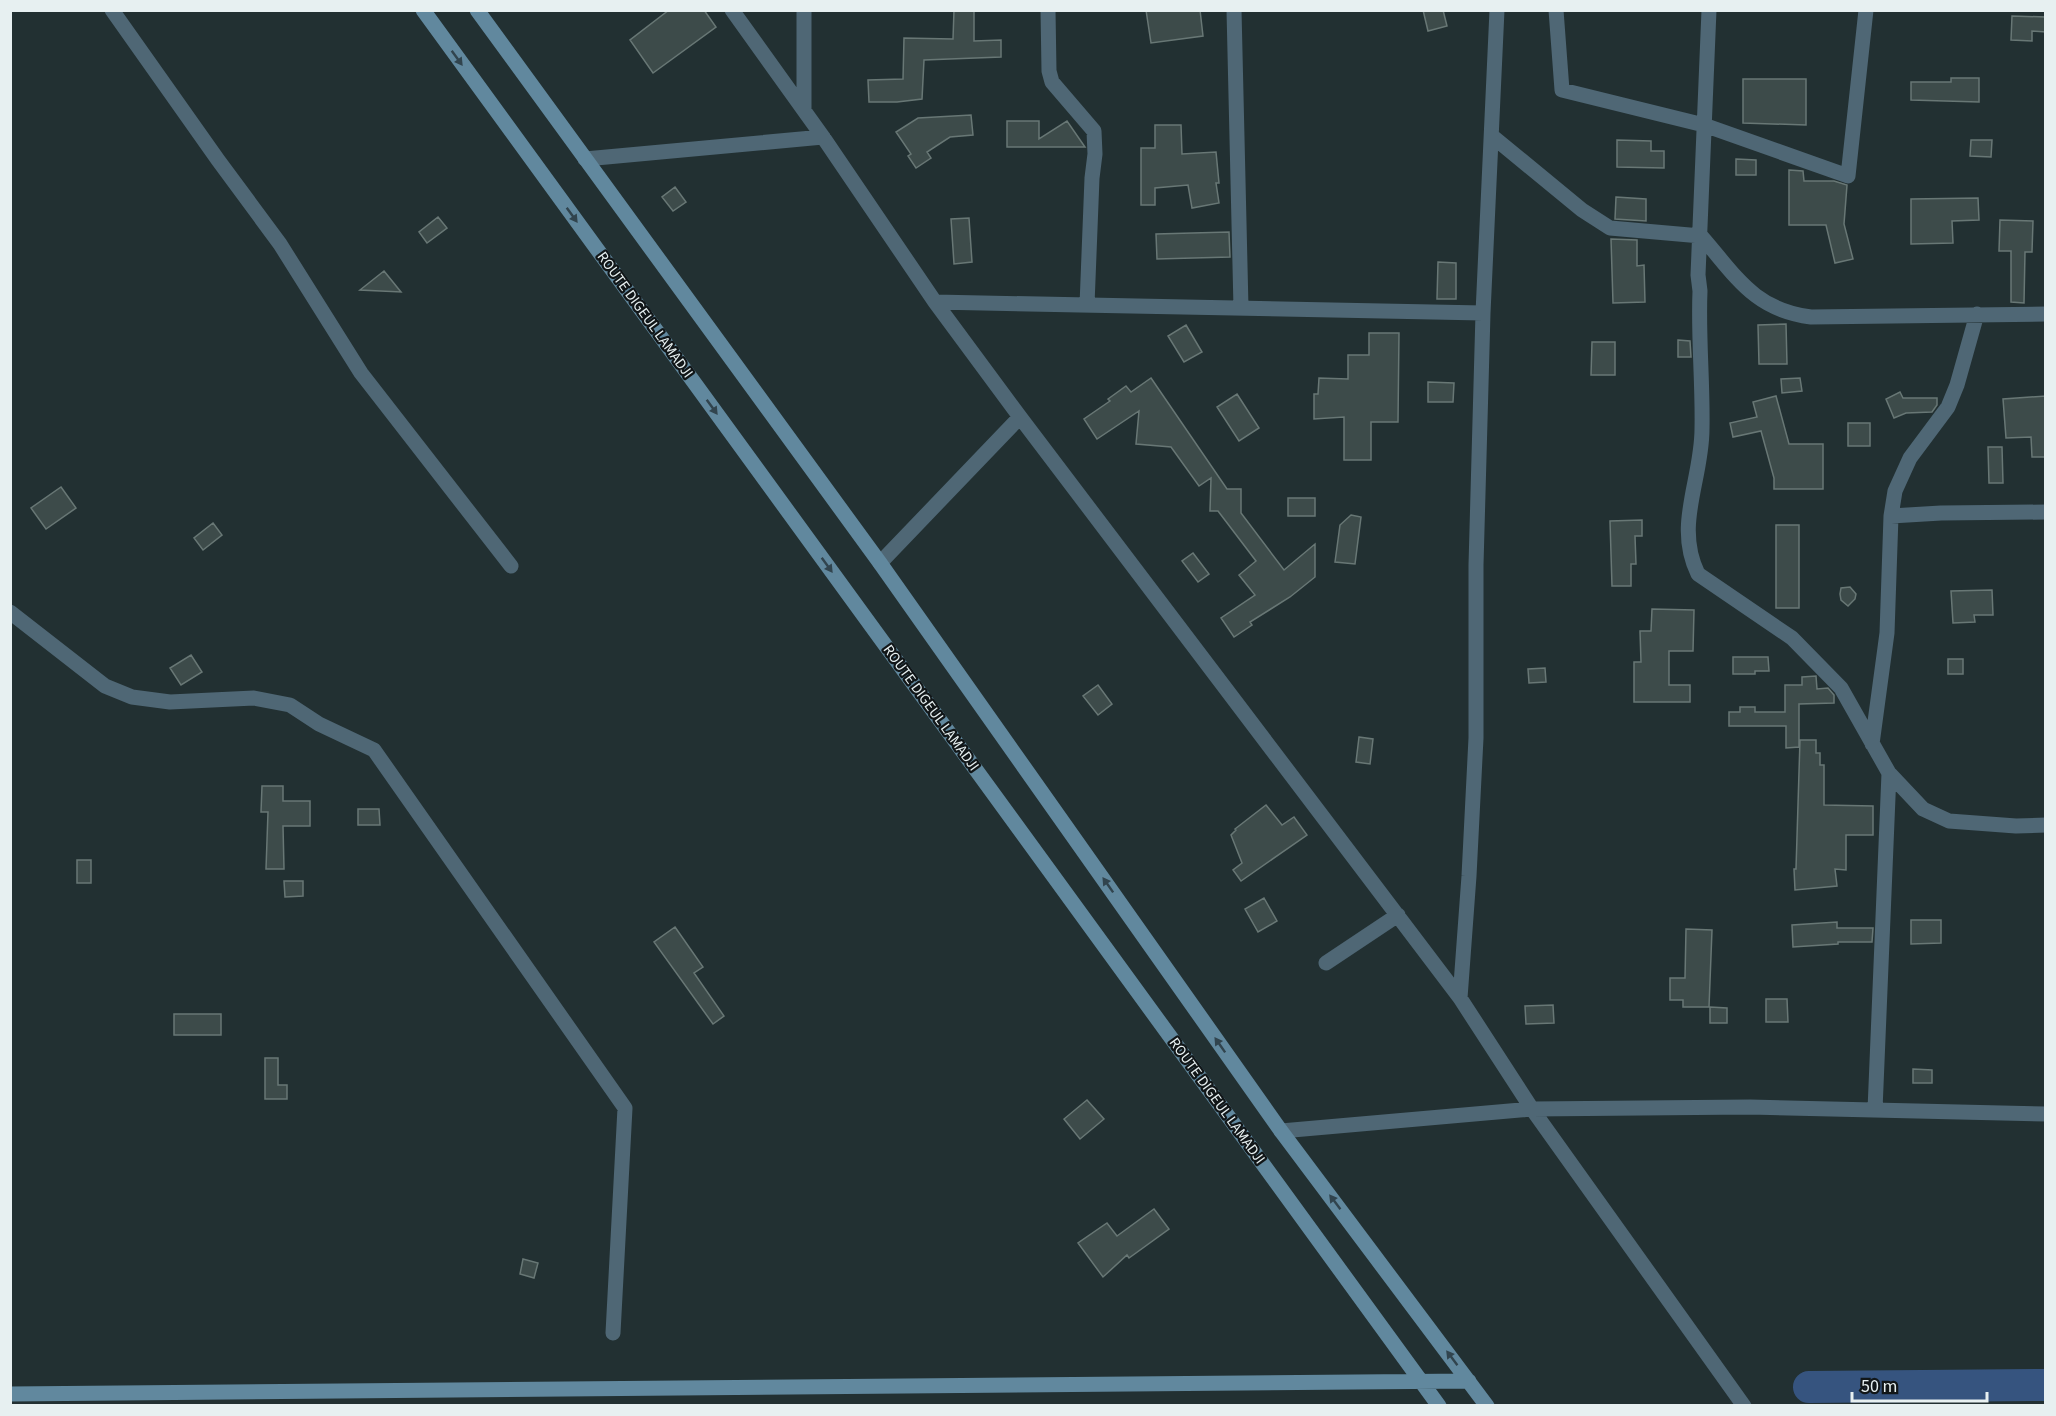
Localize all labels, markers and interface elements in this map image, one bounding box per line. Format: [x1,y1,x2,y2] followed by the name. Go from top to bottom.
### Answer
[451,50,463,65] one-way arrow
[566,207,578,223] one-way arrow
[592,247,698,383] street label: ROUTE DIGEUL LAMADJI
[706,398,718,414] one-way arrow
[821,556,833,572] one-way arrow
[878,640,984,776] street label: ROUTE DIGEUL LAMADJI
[1102,878,1114,894] one-way arrow
[1164,1033,1270,1169] street label: ROUTE DIGEUL LAMADJI
[1214,1037,1226,1053] one-way arrow
[1329,1195,1341,1210] one-way arrow
[1446,1351,1458,1367] one-way arrow
[1852,1365,1987,1403] scale bar
[1861,1374,1897,1399] text: 50 m

